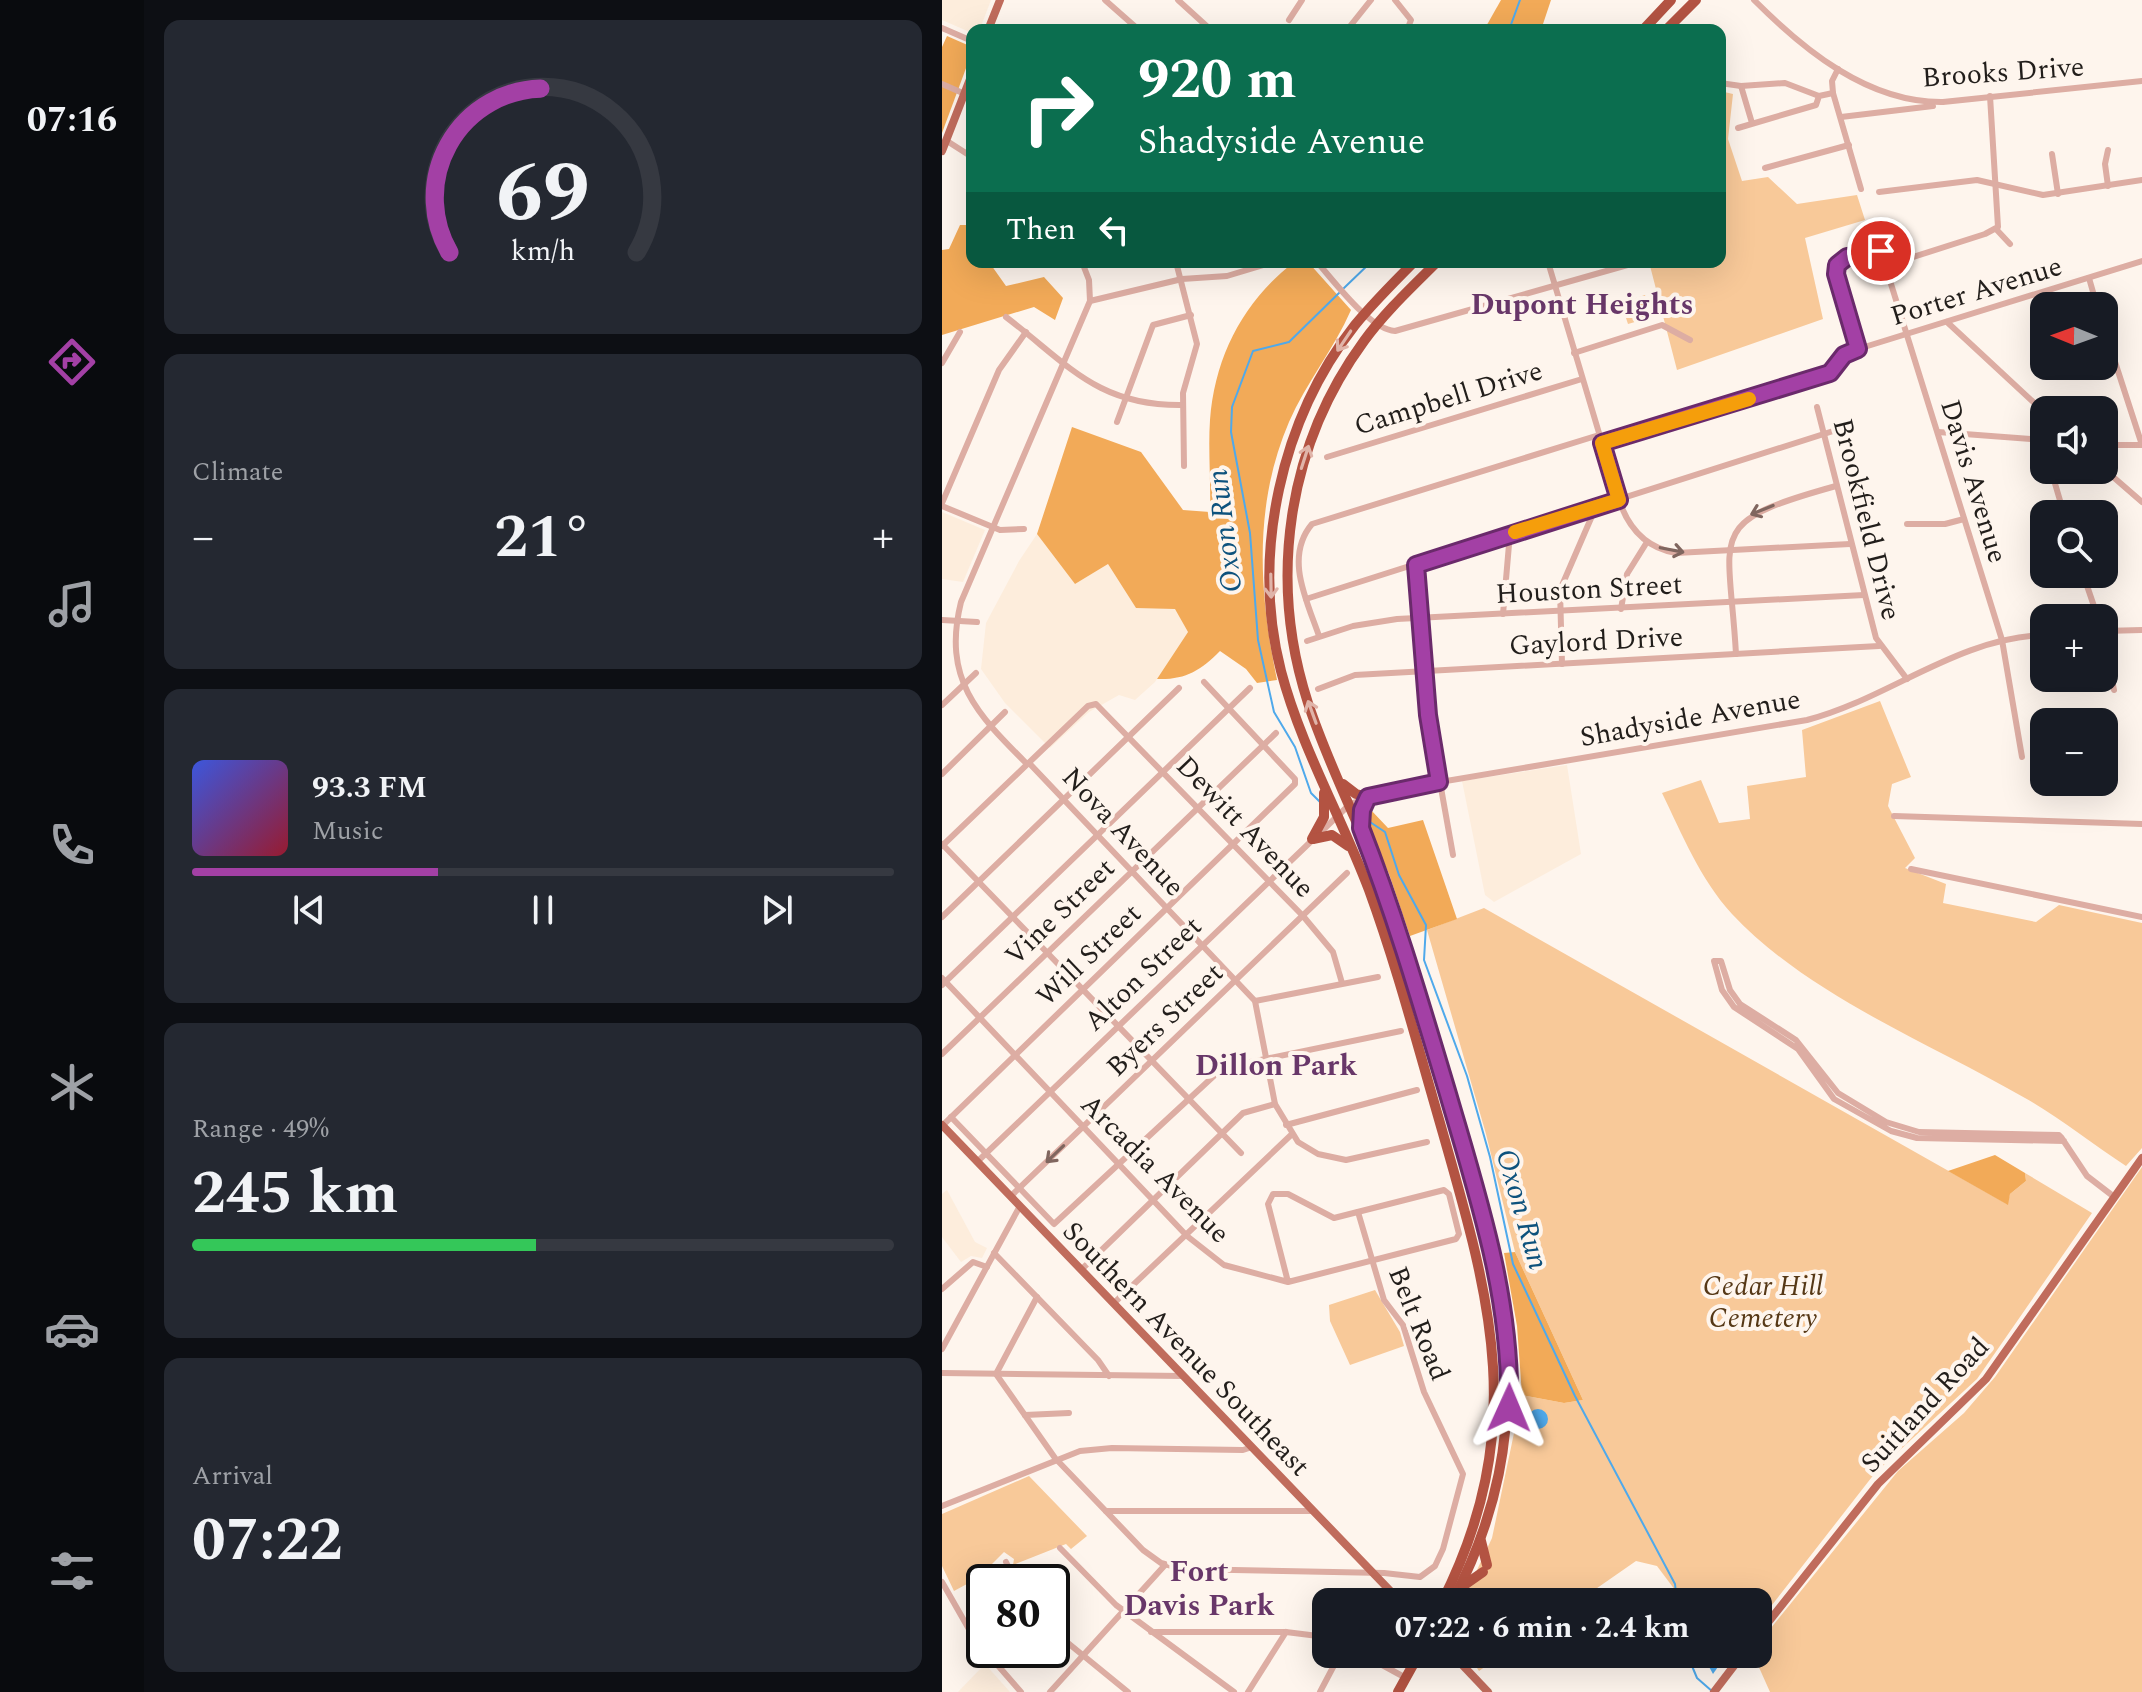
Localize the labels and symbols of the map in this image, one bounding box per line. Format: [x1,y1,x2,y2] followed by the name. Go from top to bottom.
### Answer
[1920,45,2086,100] street label: Brooks Drive
[1847,217,1915,285] pin
[1885,245,2068,338] street label: Porter Avenue
[1471,282,1694,328] district label: Dupont Heights
[2030,292,2118,380] north arrow
[1336,330,1352,352] one-way arrow
[1349,349,1548,448] street label: Campbell Drive
[1928,394,2019,569] street label: Davis Avenue
[1821,414,1912,625] street label: Brookfield Drive
[1298,444,1313,470] one-way arrow
[1195,467,1255,595] water label: Oxon Run
[1750,504,1775,518] one-way arrow
[1658,544,1684,559] one-way arrow
[1495,563,1684,616] street label: Houston Street
[1263,572,1279,599] one-way arrow
[1508,615,1684,668] street label: Gaylord Drive
[1577,678,1804,759] street label: Shadyside Avenue
[1304,700,1318,725] one-way arrow
[1165,746,1324,908] street label: Dewitt Avenue
[1051,757,1195,907] street label: Nova Avenue
[995,848,1125,976] street label: Vine Street
[1026,893,1152,1017] street label: Will Street
[1074,906,1212,1042] street label: Alton Street
[1096,953,1234,1087] street label: Byers Street
[1195,1043,1357,1089] district label: Dillon Park
[1070,1084,1240,1254] street label: Arcadia Avenue
[1483,1143,1561,1275] water label: Oxon Run
[1045,1145,1065,1164] one-way arrow
[1052,1211,1320,1487] street label: Southern Avenue Southeast
[1376,1260,1461,1387] street label: Belt Road
[1703,1265,1823,1340] park label: Cedar Hill Cemetery
[1850,1327,2000,1483] street label: Suitland Road
[1467,1366,1551,1450] position arrow
[1124,1549,1274,1629] district label: Fort Davis Park
[966,1564,1070,1668] speed limit sign: 80

